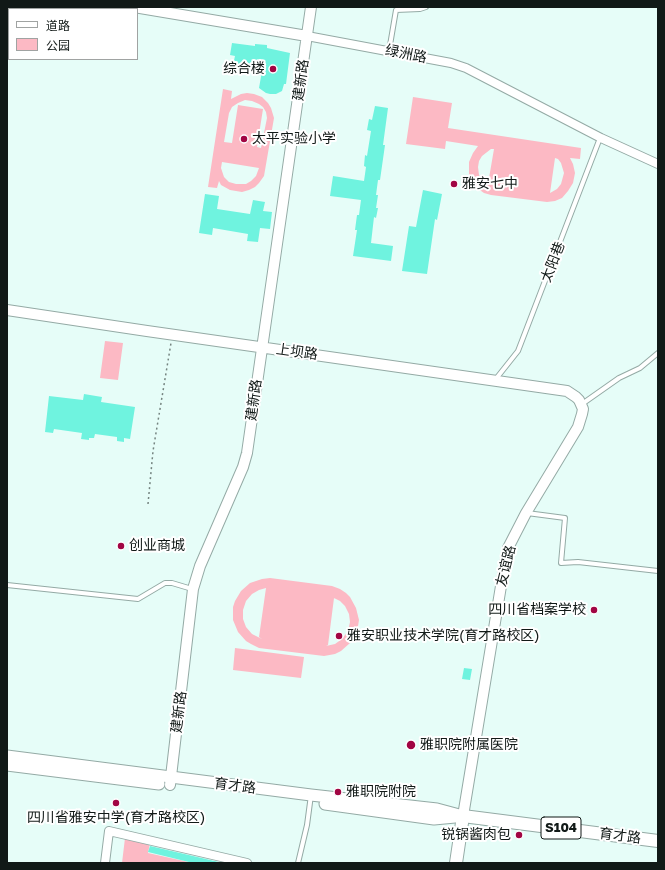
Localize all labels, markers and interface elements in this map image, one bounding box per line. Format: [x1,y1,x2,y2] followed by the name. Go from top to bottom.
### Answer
[8,8,138,60] legend
[46,18,70,33] text: 道路
[46,38,70,53] text: 公园
[384,42,428,66] street label: 绿洲路
[290,58,312,102] street label: 建新路
[223,61,265,77] place label: 综合楼
[268,64,278,74] marker: 综合楼
[252,131,336,147] place label: 太平实验小学
[239,134,249,144] marker: 太平实验小学
[462,176,518,192] place label: 雅安七中
[449,179,459,189] marker: 雅安七中
[538,239,568,285] street label: 太阳巷
[275,341,319,363] street label: 上坝路
[243,378,265,422] street label: 建新路
[129,538,185,554] place label: 创业商城
[116,541,126,551] marker: 创业商城
[493,544,519,588] street label: 友谊路
[488,602,586,618] place label: 四川省档案学校
[589,605,599,615] marker: 四川省档案学校
[347,628,540,644] place label: 雅安职业技术学院(育才路校区)
[334,631,344,641] marker: 雅安职业技术学院(育才路校区)
[168,690,190,734] street label: 建新路
[420,737,518,753] place label: 雅职院附属医院
[405,739,417,751] marker: 雅职院附属医院
[213,775,257,797] street label: 育才路
[346,784,416,800] place label: 雅职院附院
[333,787,343,797] marker: 雅职院附院
[111,798,121,808] marker: 四川省雅安中学(育才路校区)
[27,810,205,826] place label: 四川省雅安中学(育才路校区)
[541,817,581,839] road number: S104
[598,825,642,847] street label: 育才路
[441,827,511,843] place label: 锐锅酱肉包
[514,830,524,840] marker: 锐锅酱肉包

